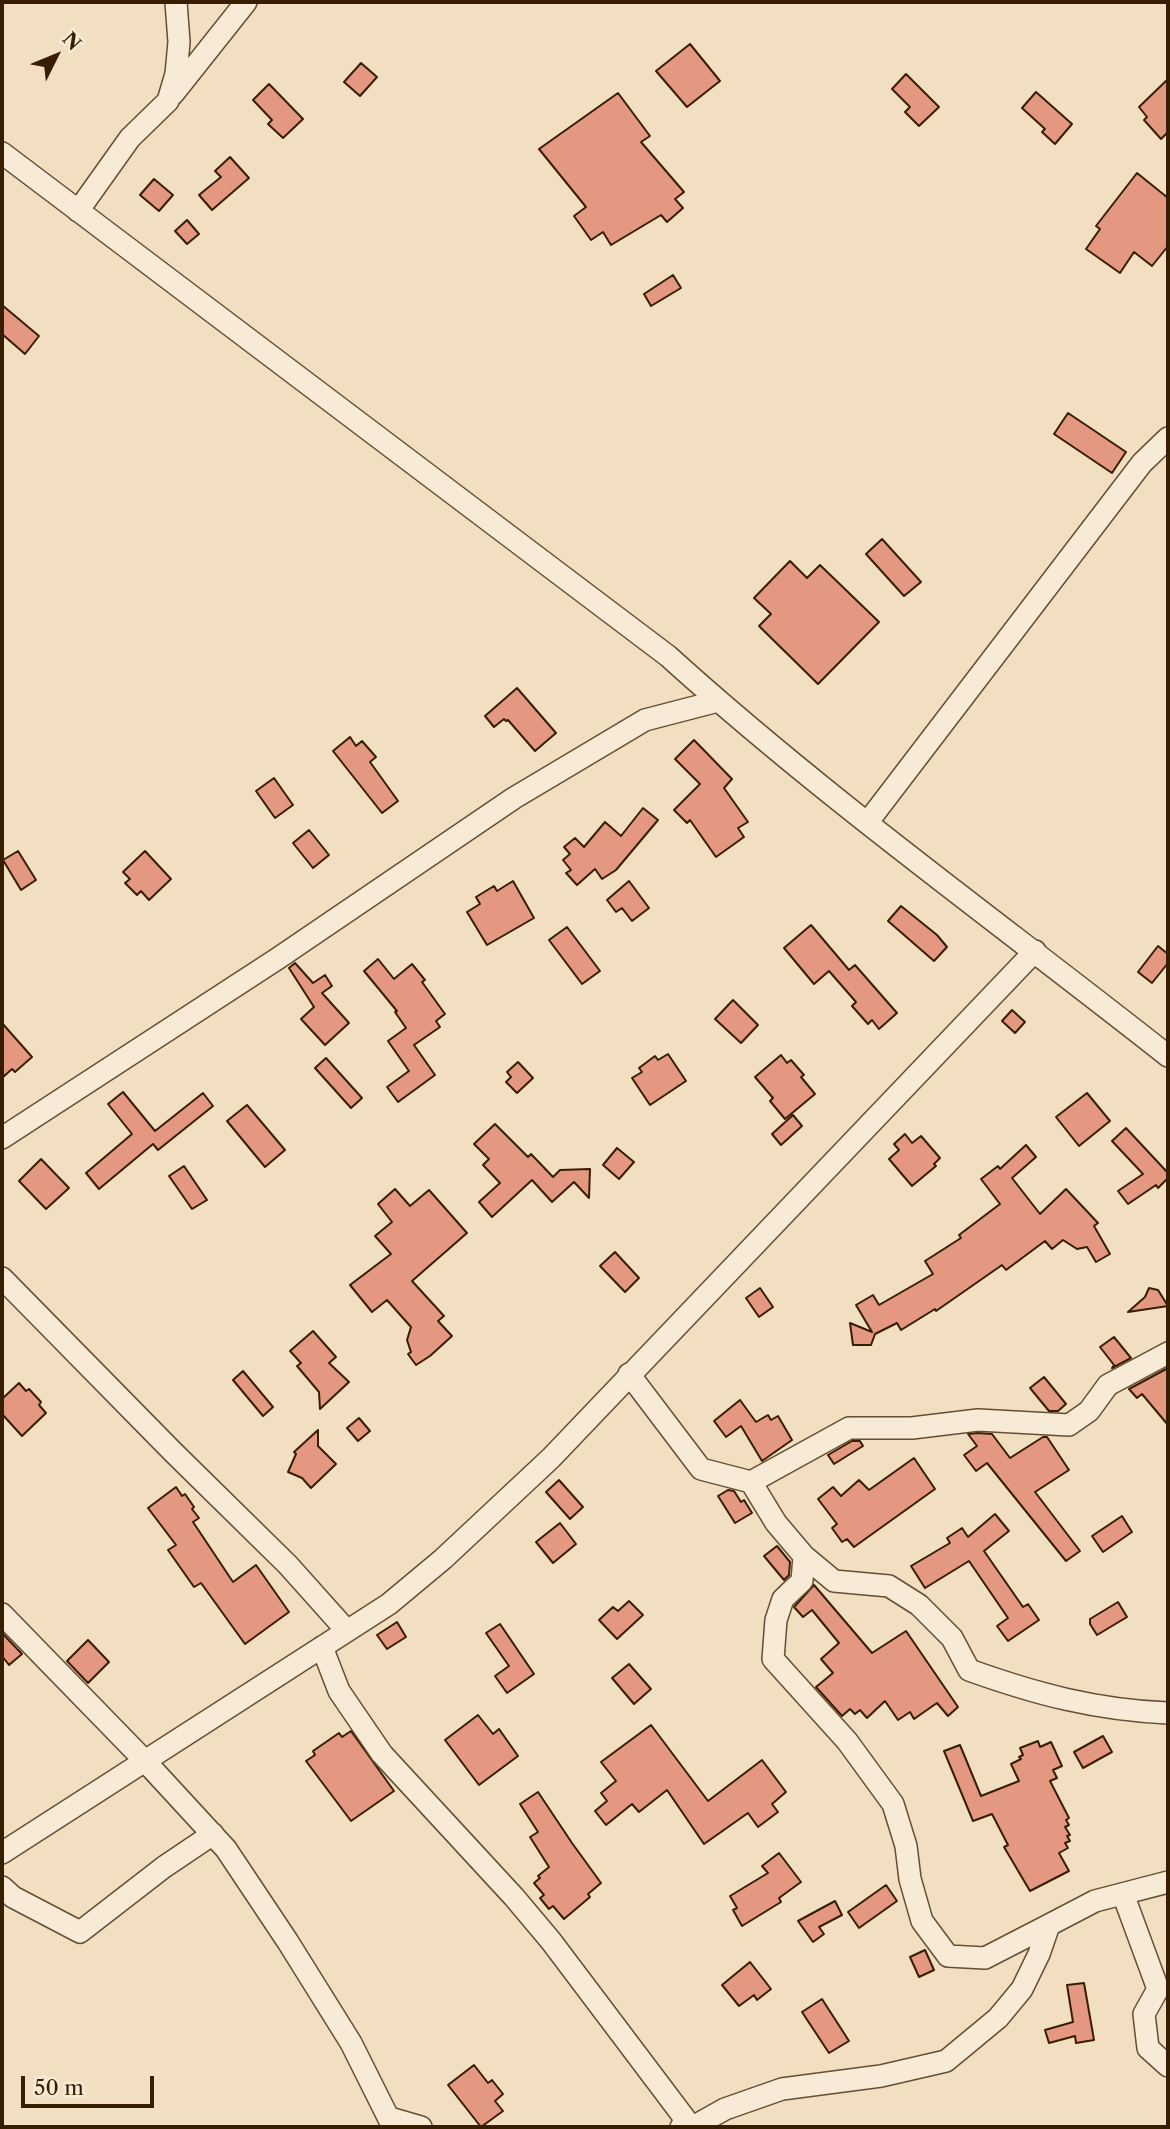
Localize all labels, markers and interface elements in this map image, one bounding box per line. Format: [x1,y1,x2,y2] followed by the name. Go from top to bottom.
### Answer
[21,21,91,91] north arrow
[58,27,86,55] text: N
[24,2062,158,2106] scale bar
[34,2075,84,2100] text: 50 m

